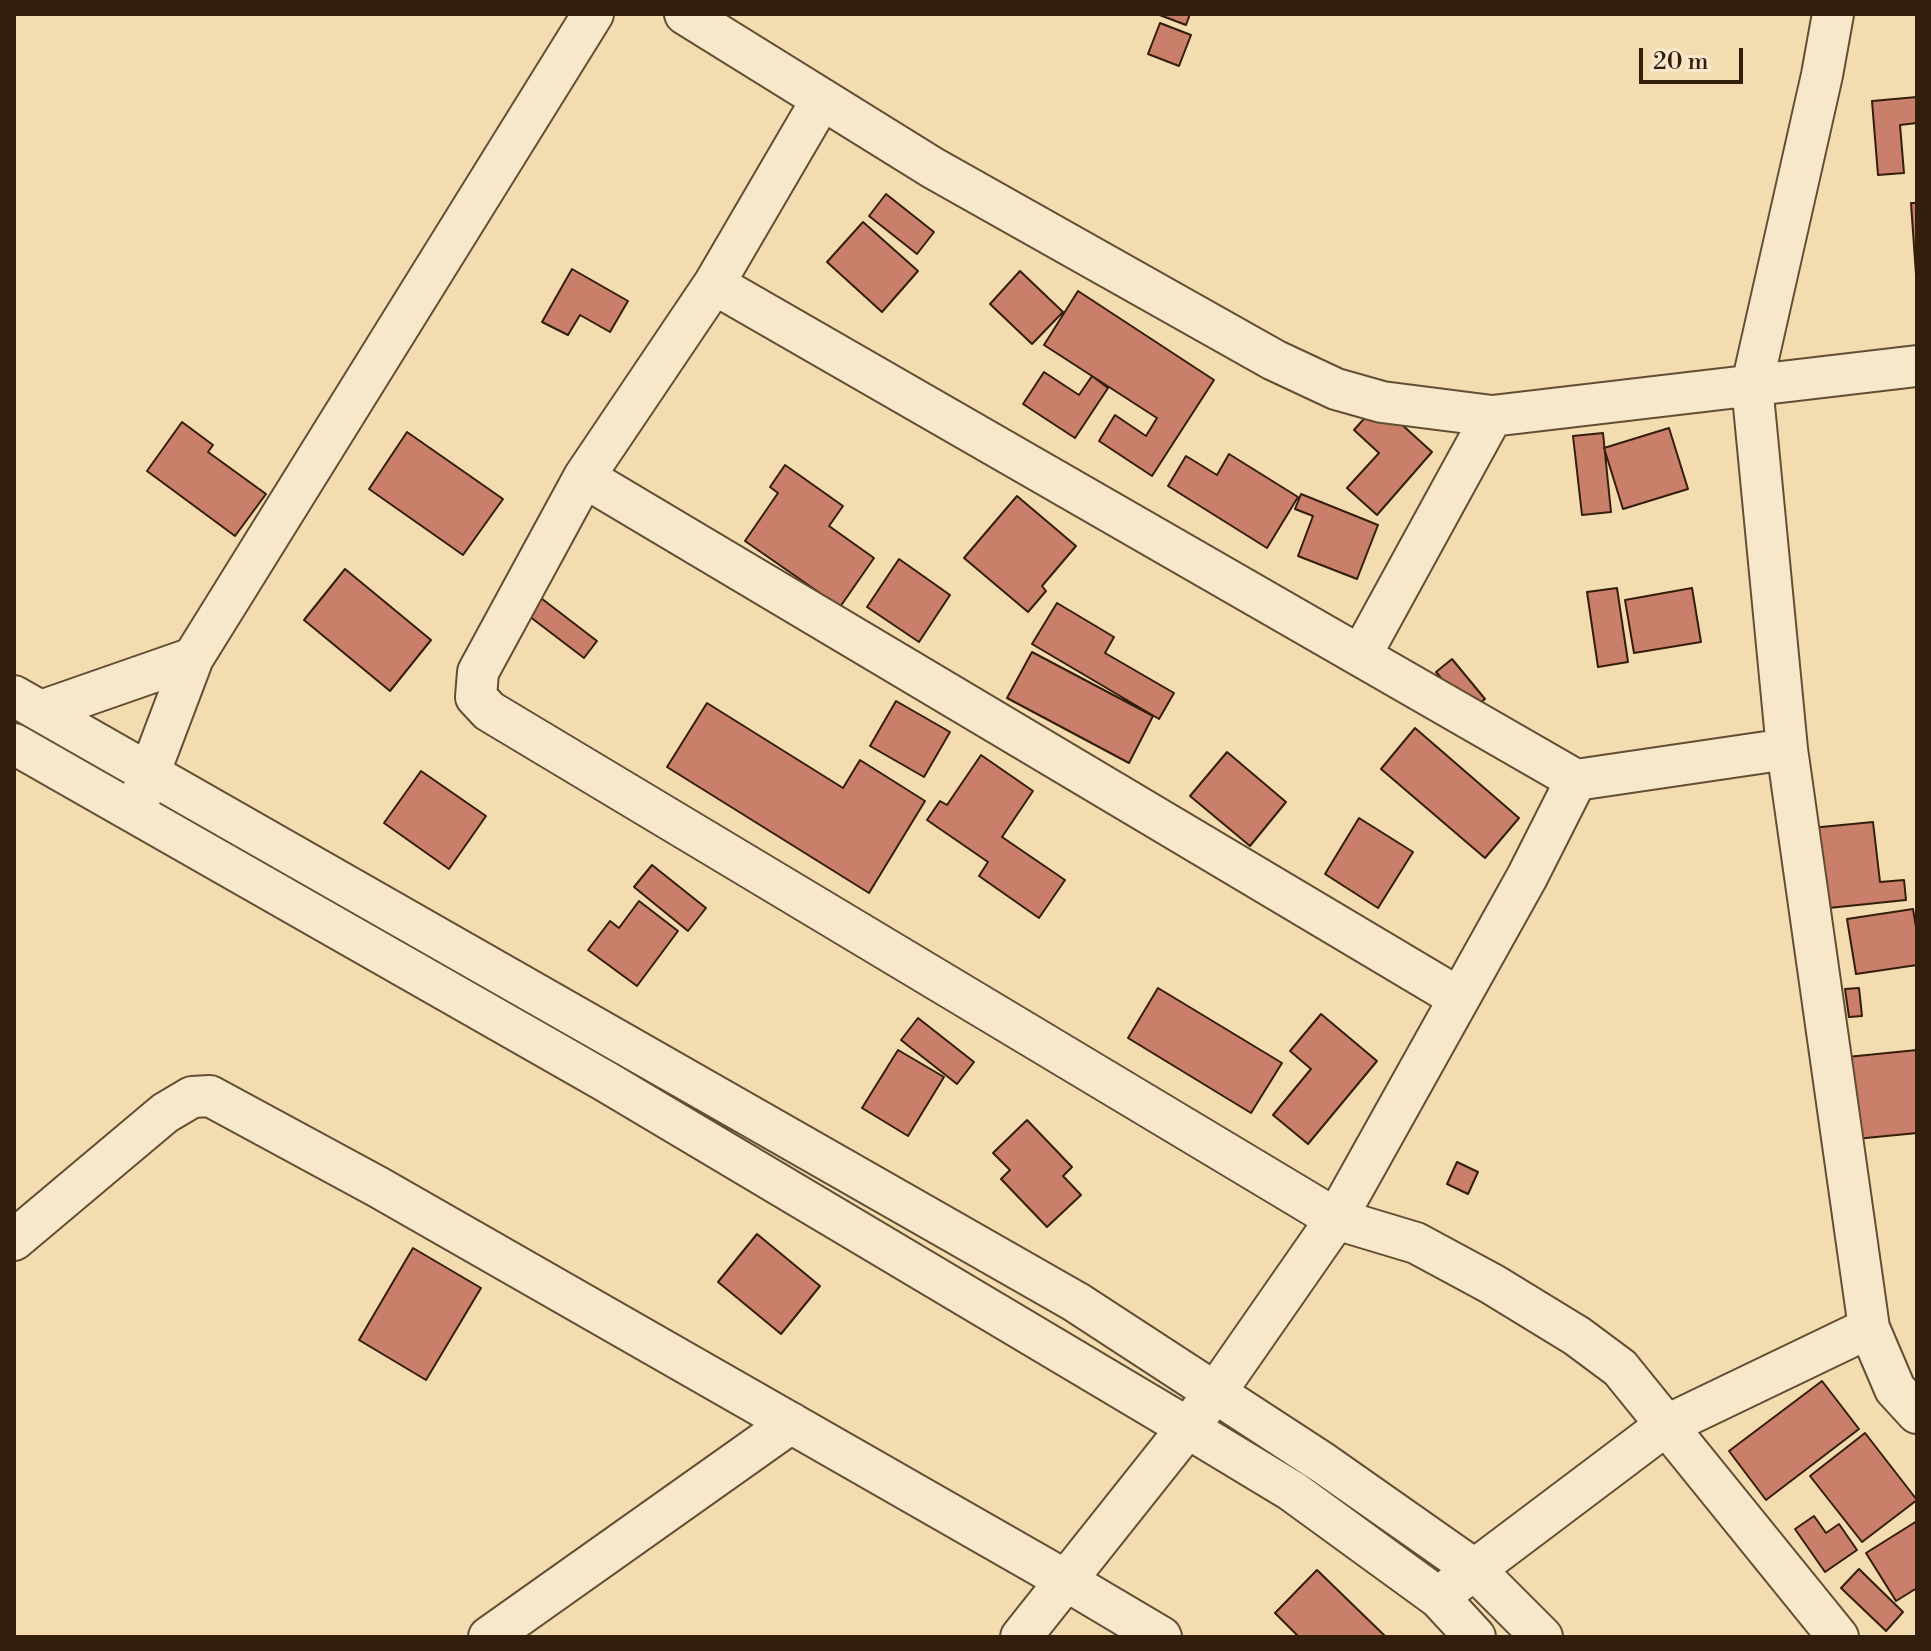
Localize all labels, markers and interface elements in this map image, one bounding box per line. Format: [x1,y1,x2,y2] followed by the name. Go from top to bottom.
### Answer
[1643,32,1747,82] scale bar
[1653,47,1709,77] text: 20 m

